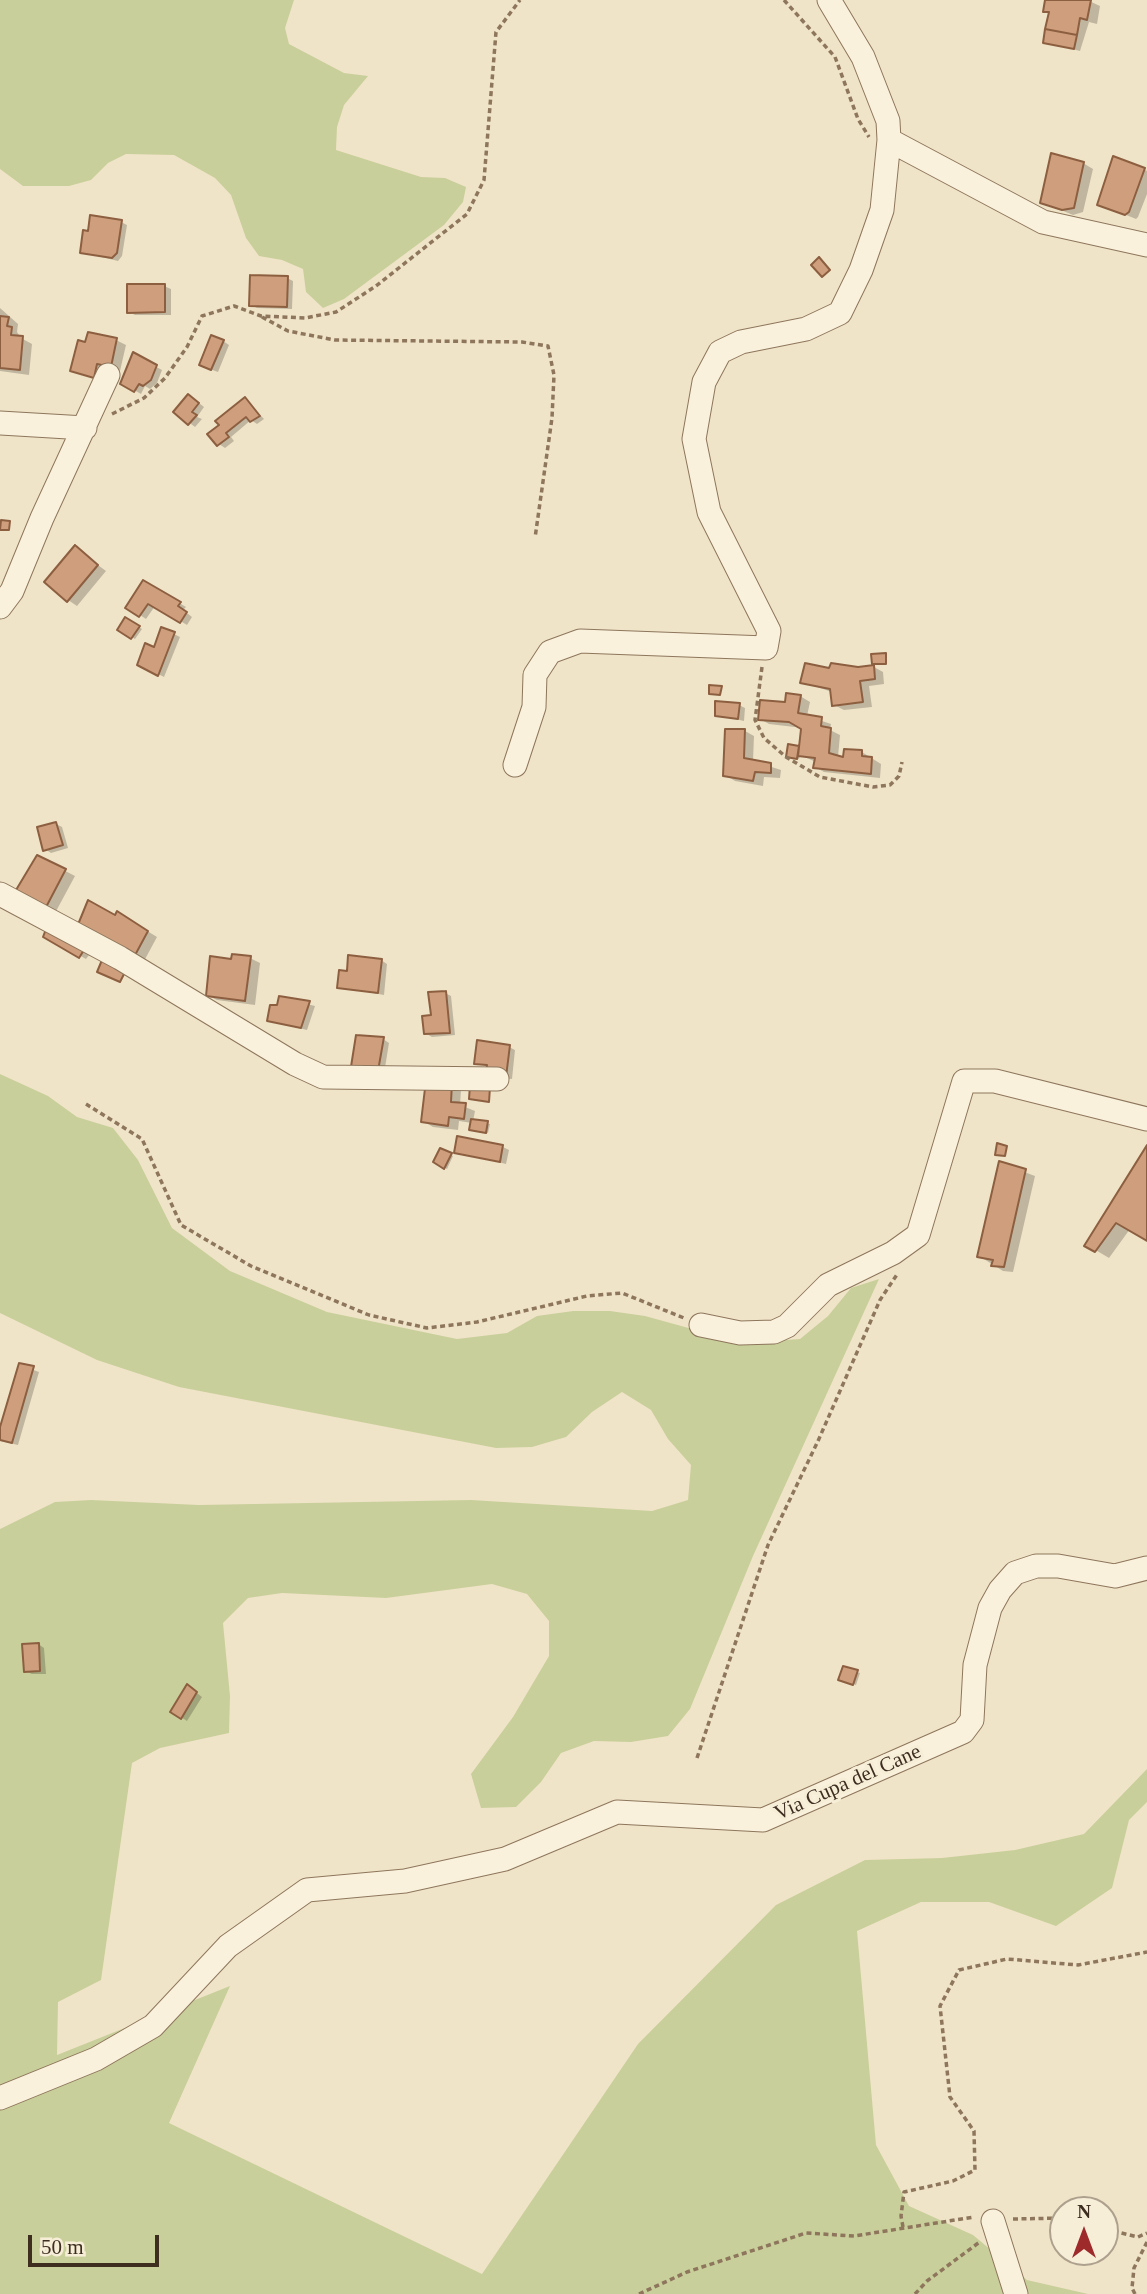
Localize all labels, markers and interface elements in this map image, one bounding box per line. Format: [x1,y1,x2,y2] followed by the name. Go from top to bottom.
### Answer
[771,1739,925,1827] street label: Via Cupa del Cane
[1049,2196,1119,2266] north arrow
[1077,2201,1091,2222] text: N
[32,2220,163,2264] scale bar
[41,2235,84,2259] text: 50 m

